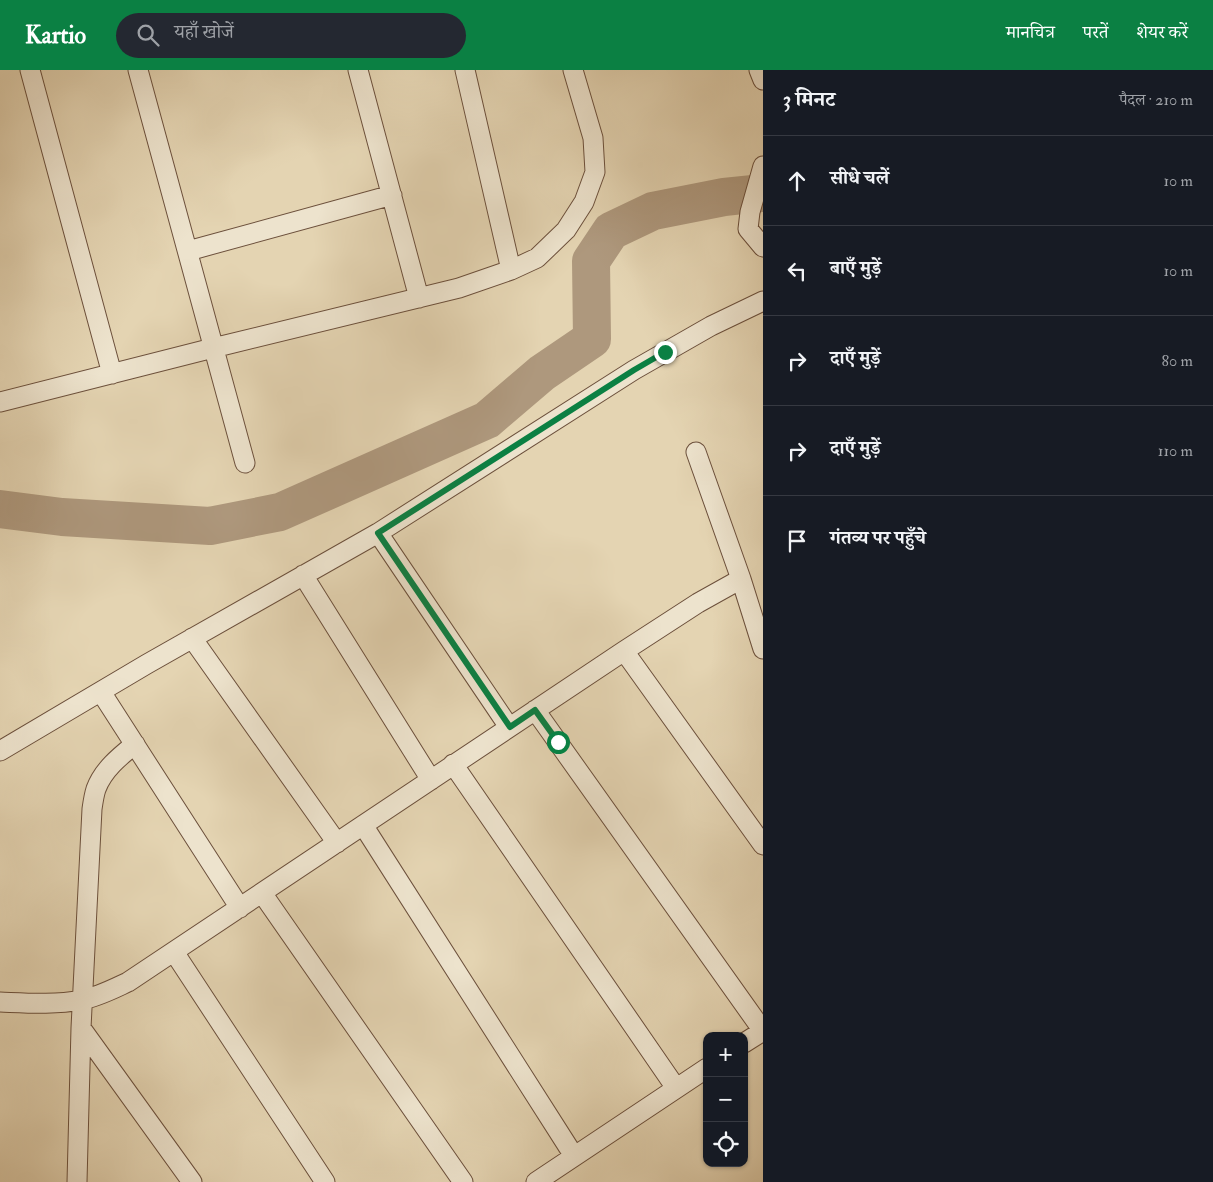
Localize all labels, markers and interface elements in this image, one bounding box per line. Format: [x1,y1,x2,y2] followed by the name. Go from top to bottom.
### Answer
[116,13,466,58] search box
[25,20,86,51] text: Kartio
[174,20,234,44] text: यहाँ खोजें
[134,21,162,49] icon: search
[1006,21,1055,44] text: मानचित्र
[1083,21,1109,44] text: परतें
[1137,21,1188,44] text: शेयर करें
[783,86,835,113] text: 3 मिनट
[1119,90,1193,110] text: पैदल · 210 m
[830,166,889,190] text: सीधे चलें
[783,167,811,195] icon: ahead
[1163,171,1193,191] text: 10 m
[830,256,881,280] text: बाएँ मुड़ें
[783,257,811,285] icon: left
[1163,261,1193,281] text: 10 m
[654,341,677,364] route end
[830,346,881,370] text: दाएँ मुड़ें
[783,347,811,375] icon: right
[1162,351,1193,371] text: 80 m
[830,436,881,460] text: दाएँ मुड़ें
[783,437,811,465] icon: right
[1158,441,1193,461] text: 110 m
[830,526,926,550] text: गंतव्य पर पहुँचे
[783,527,811,555] icon: arrive
[547,731,570,754] route start
[703,1032,748,1167] map controls
[703,1032,748,1077] button: +
[703,1077,748,1122] button: −
[703,1122,748,1167] button: locate

